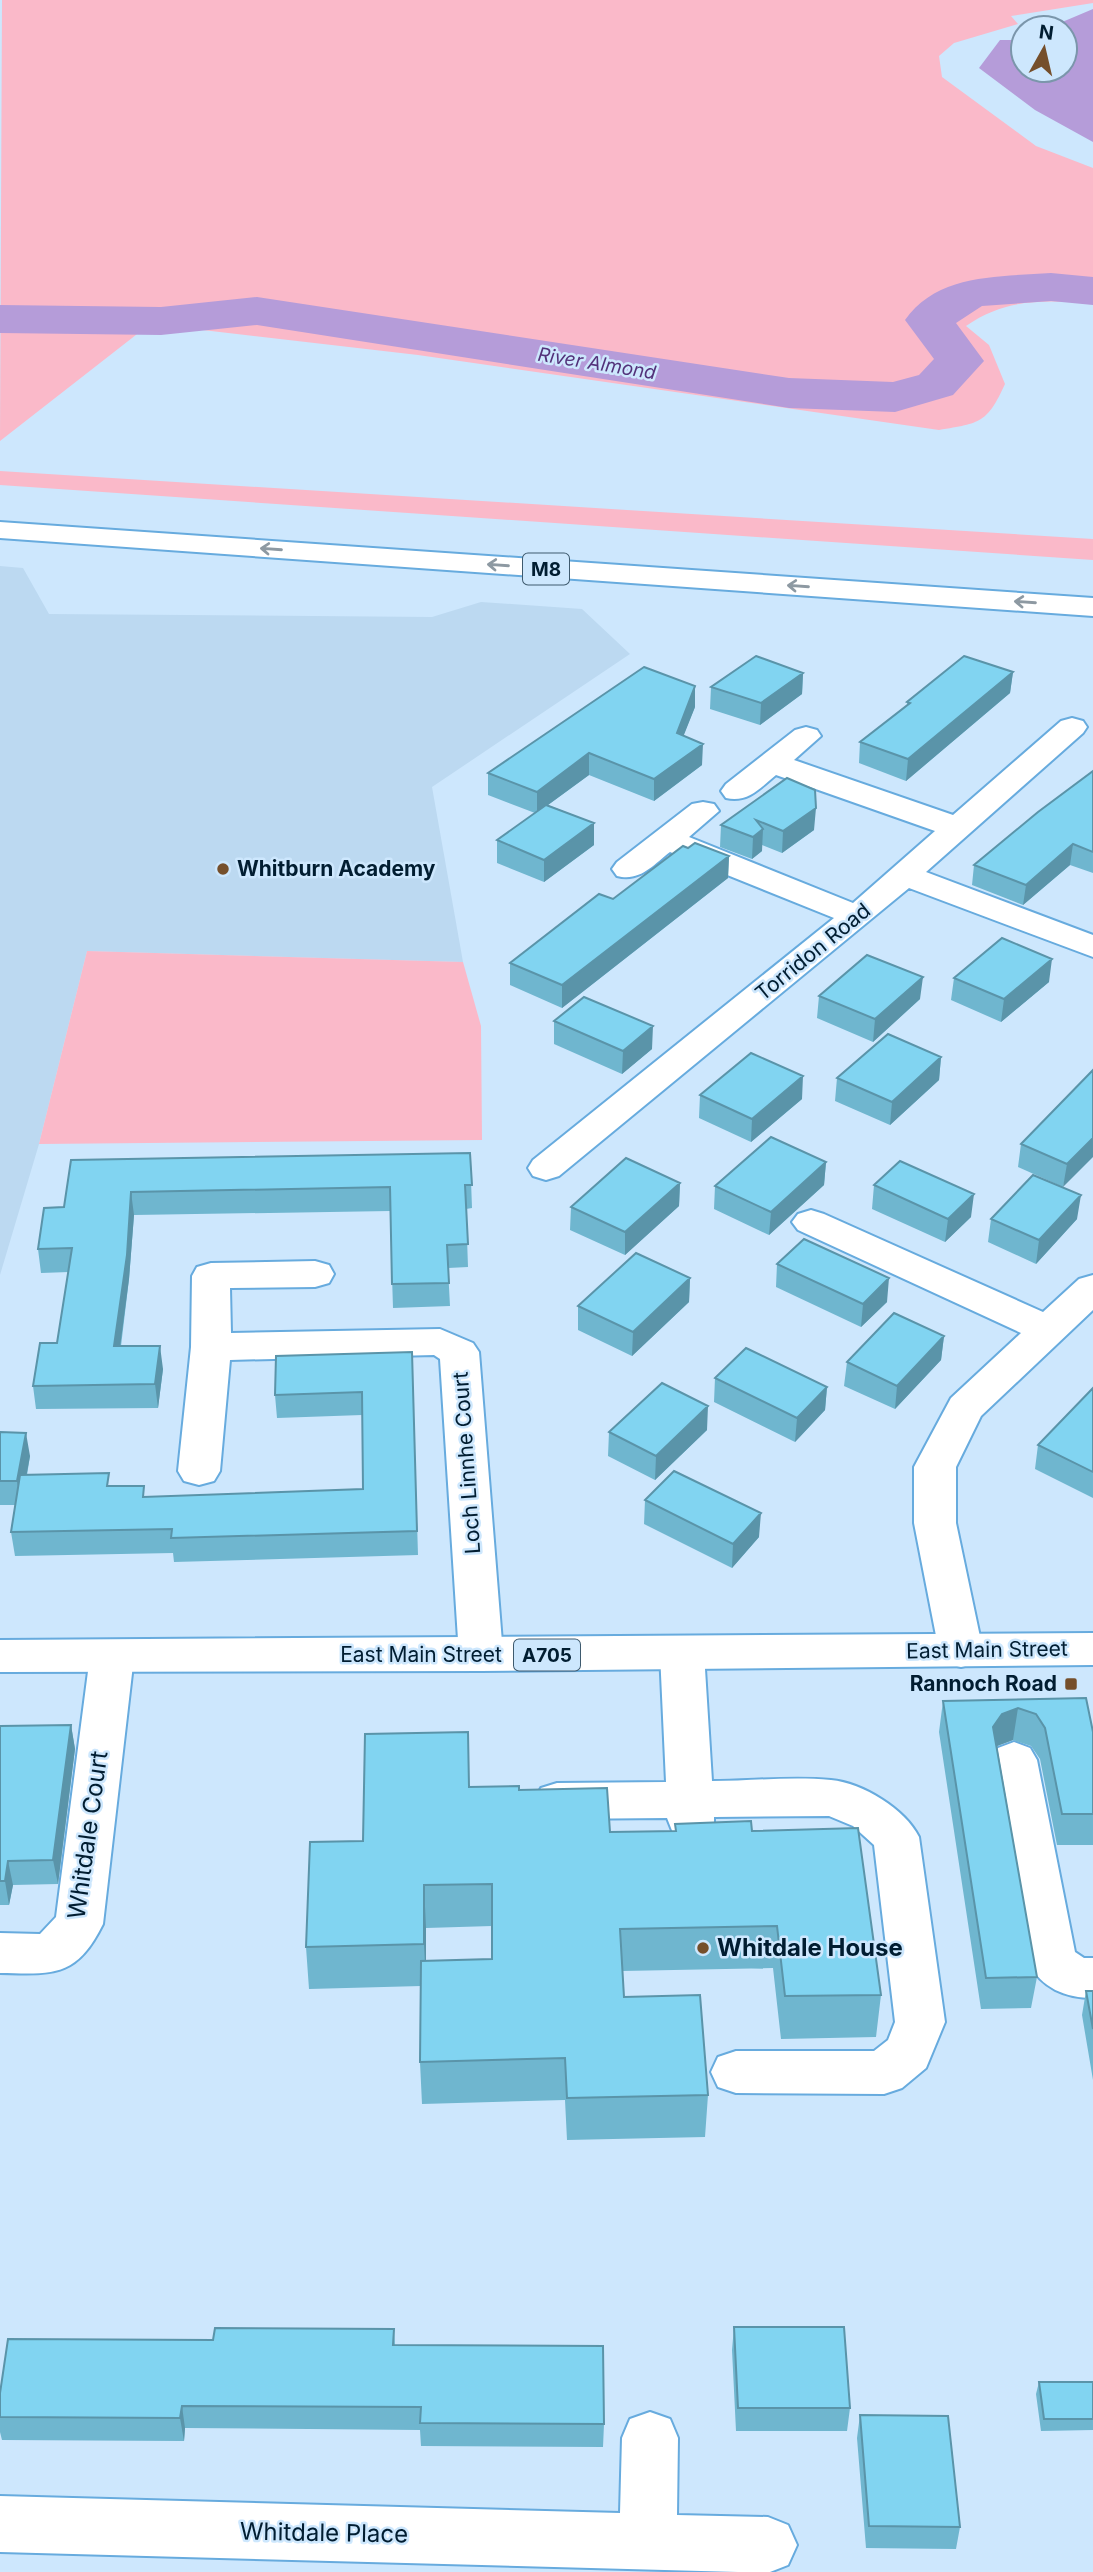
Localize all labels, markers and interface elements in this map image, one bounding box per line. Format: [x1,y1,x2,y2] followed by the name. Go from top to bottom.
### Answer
[1009,14,1079,84] north arrow
[1038,20,1055,45] text: N
[536,343,658,384] water label: River Almond
[260,543,283,556] one-way arrow
[523,554,569,584] road number: M8
[486,559,509,572] one-way arrow
[787,580,810,593] one-way arrow
[1014,595,1037,608] one-way arrow
[237,856,436,881] place label: Whitburn Academy
[215,861,231,877] marker: Whitburn Academy
[750,898,875,1006] street label: Torridon Road
[448,1371,485,1555] street label: Loch Linnhe Court
[906,1636,1068,1663] street label: East Main Street
[514,1639,580,1670] road number: A705
[340,1642,502,1667] street label: East Main Street
[910,1671,1057,1696] place label: Rannoch Road
[1063,1676,1079,1692] marker: Rannoch Road
[61,1749,114,1921] street label: Whitdale Court
[717,1933,903,1962] place label: Whitdale House
[695,1940,711,1956] marker: Whitdale House
[240,2517,408,2548] street label: Whitdale Place

